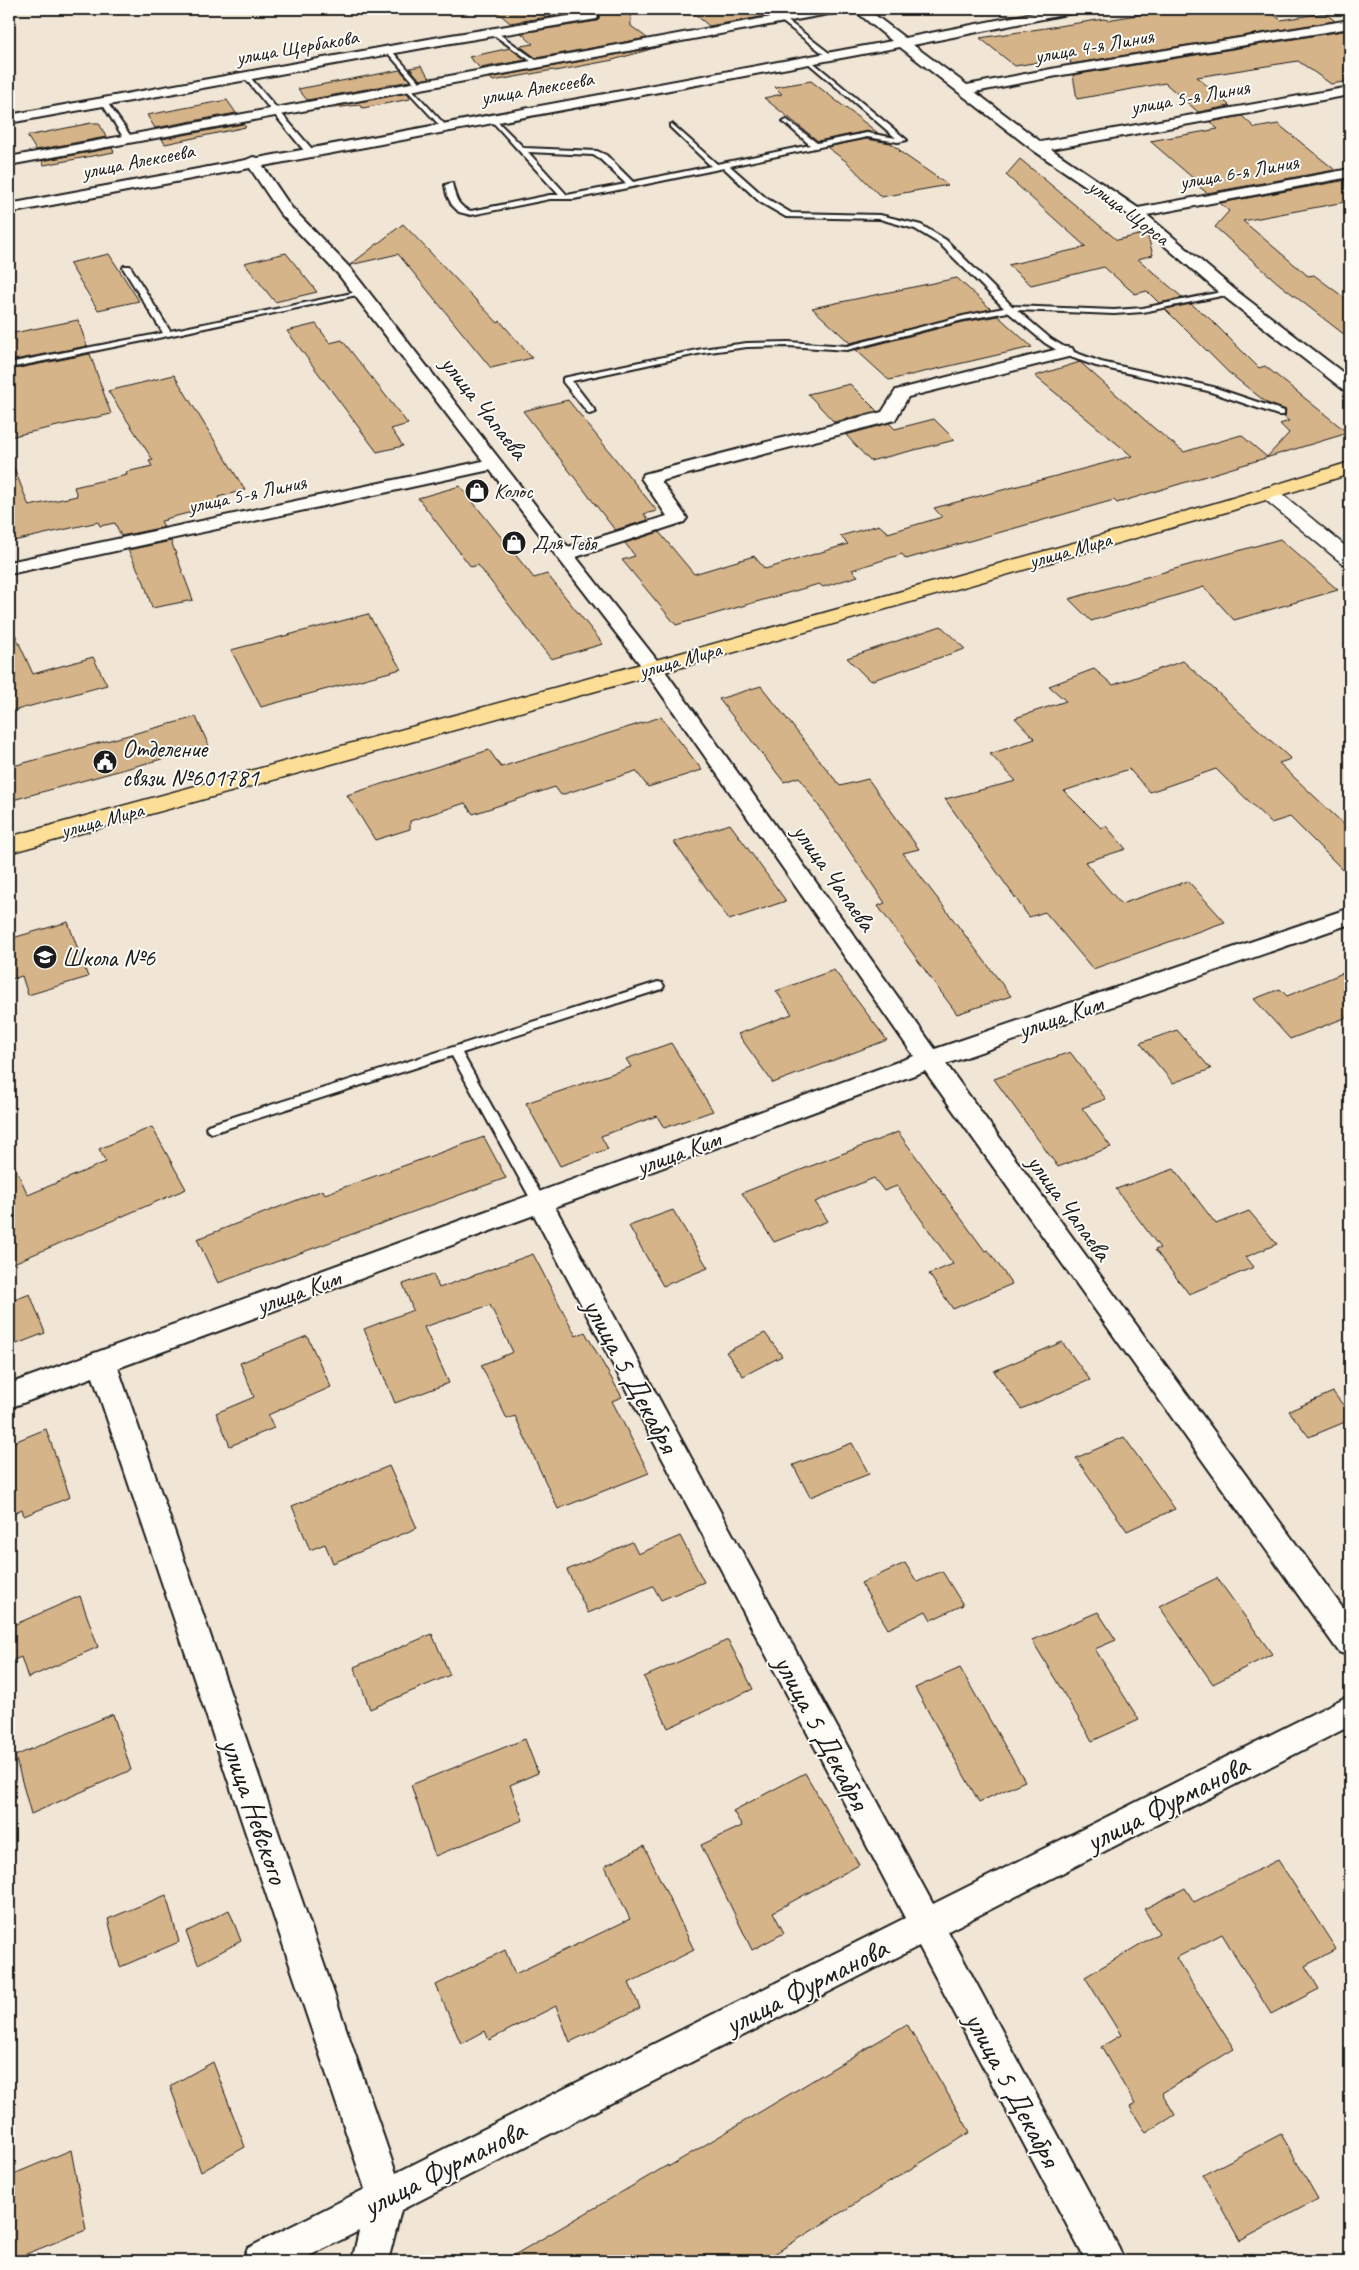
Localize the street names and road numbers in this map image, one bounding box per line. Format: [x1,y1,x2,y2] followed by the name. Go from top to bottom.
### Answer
[232,23,362,71] street label: улица Щербакова
[1031,23,1157,70] street label: улица 4-я Линия
[477,65,597,111] street label: улица Алексеева
[1127,74,1253,121] street label: улица 5-я Линия
[78,137,198,185] street label: улица Алексеева
[1176,149,1302,196] street label: улица 6-я Линия
[1082,172,1176,252] street label: улица Щорса
[432,347,536,468] street label: улица Чапаева
[184,469,310,520] street label: улица 5-я Линия
[1024,525,1116,575] street label: улица Мира
[634,635,726,685] street label: улица Мира
[56,796,148,844] street label: улица Мира
[784,816,884,939] street label: улица Чапаева
[1012,987,1109,1047] street label: улица Ким
[630,1122,727,1184] street label: улица Ким
[1019,1146,1120,1269] street label: улица Чапаева
[250,1261,347,1323] street label: улица Ким
[573,1289,689,1461] street label: улица 5 Декабря
[764,1646,880,1818] street label: улица 5 Декабря
[212,1731,298,1890] street label: улица Невского
[1077,1745,1256,1861] street label: улица Фурманова
[716,1928,895,2044] street label: улица Фурманова
[955,2003,1071,2175] street label: улица 5 Декабря
[354,2110,533,2226] street label: улица Фурманова

